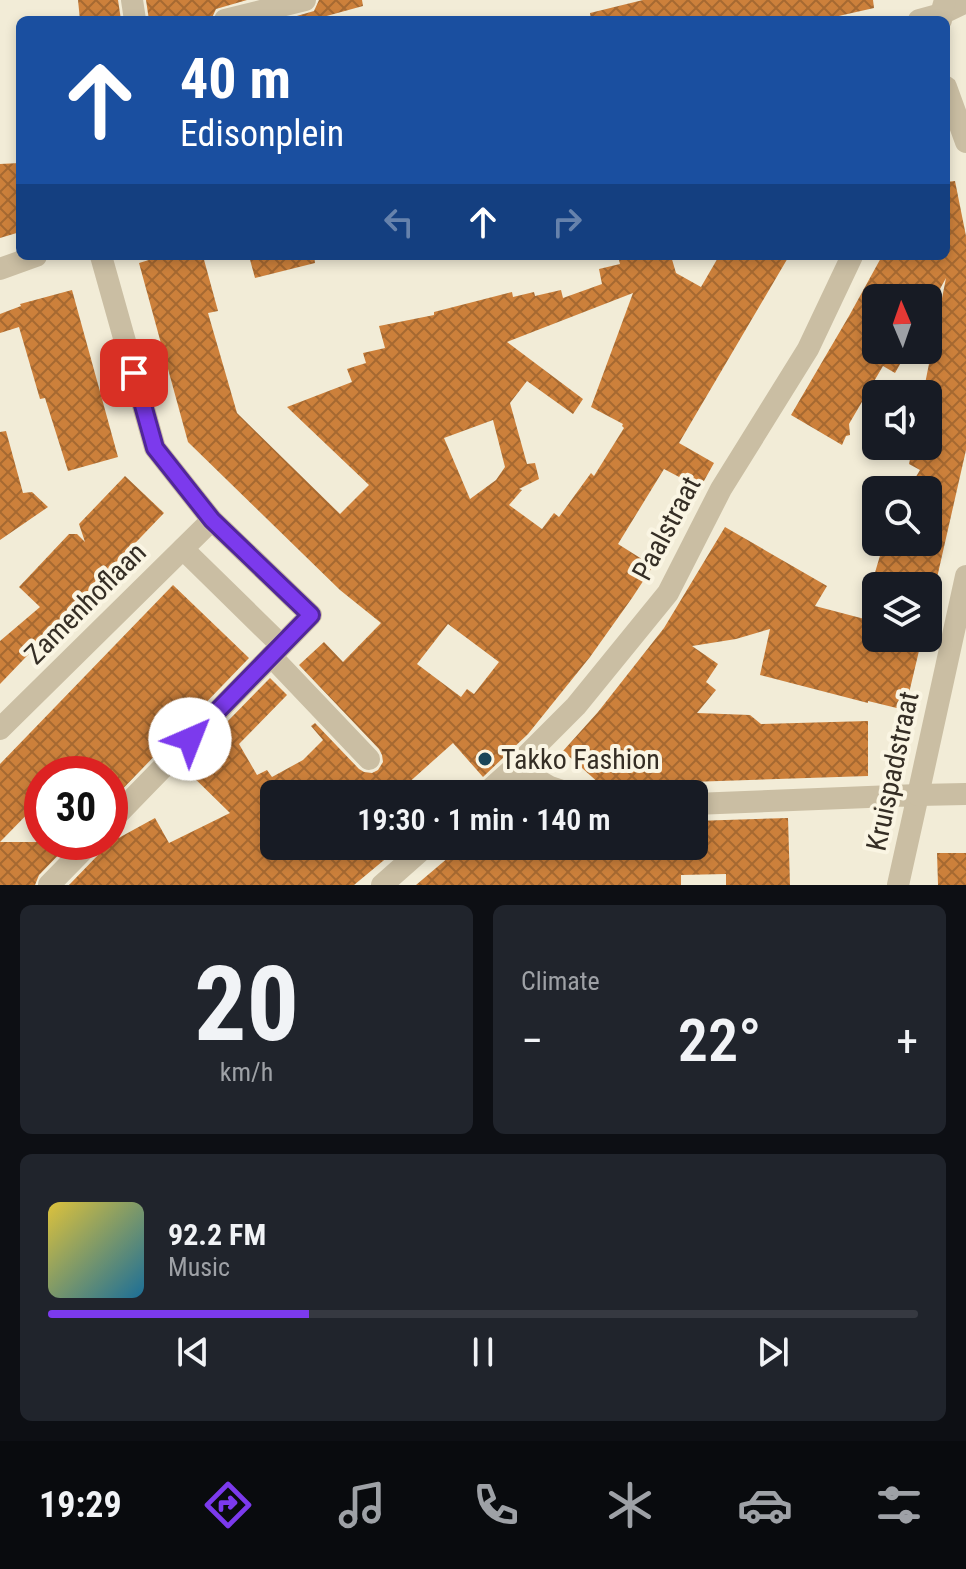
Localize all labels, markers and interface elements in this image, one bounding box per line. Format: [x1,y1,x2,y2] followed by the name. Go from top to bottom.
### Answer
[180,46,291,112] text: 40 m
[48,48,152,152] icon: ahead
[180,113,344,155] text: Edisonplein
[377,200,421,244] icon: left
[461,200,505,244] icon: ahead
[545,200,589,244] icon: right
[862,284,942,364] north arrow
[862,284,942,652] map controls
[100,339,168,407] pin
[112,351,156,395] icon: arrive
[862,380,942,460] button: sound
[625,471,707,586] street label: Paalstraat
[862,476,942,556] button: search
[18,536,153,671] street label: Zamenhoflaan
[862,572,942,652] button: layers
[860,689,925,854] street label: Kruispadstraat
[148,697,232,781] position arrow
[501,743,660,776] place label: Takko Fashion
[476,750,494,768] marker: Takko Fashion
[24,756,128,860] speed limit sign: 30
[357,802,611,837] text: 19:30 · 1 min · 140 m
[194,944,299,1065] text: 20
[521,966,600,996] text: Climate
[678,1005,761,1076] text: 22°
[521,1015,543,1067] text: −
[896,1015,918,1067] text: +
[220,1057,273,1087] text: km/h
[168,1217,266,1252] text: 92.2 FM
[168,1252,230,1282] text: Music
[171,1330,215,1374] icon: previous
[461,1330,505,1374] icon: pause
[751,1330,795,1374] icon: next
[200,1477,256,1533] icon: directions
[334,1477,390,1533] icon: music
[468,1477,524,1533] icon: phone
[602,1477,658,1533] icon: climate
[737,1477,793,1533] icon: car
[871,1477,927,1533] icon: filters
[39,1484,122,1526] text: 19:29

